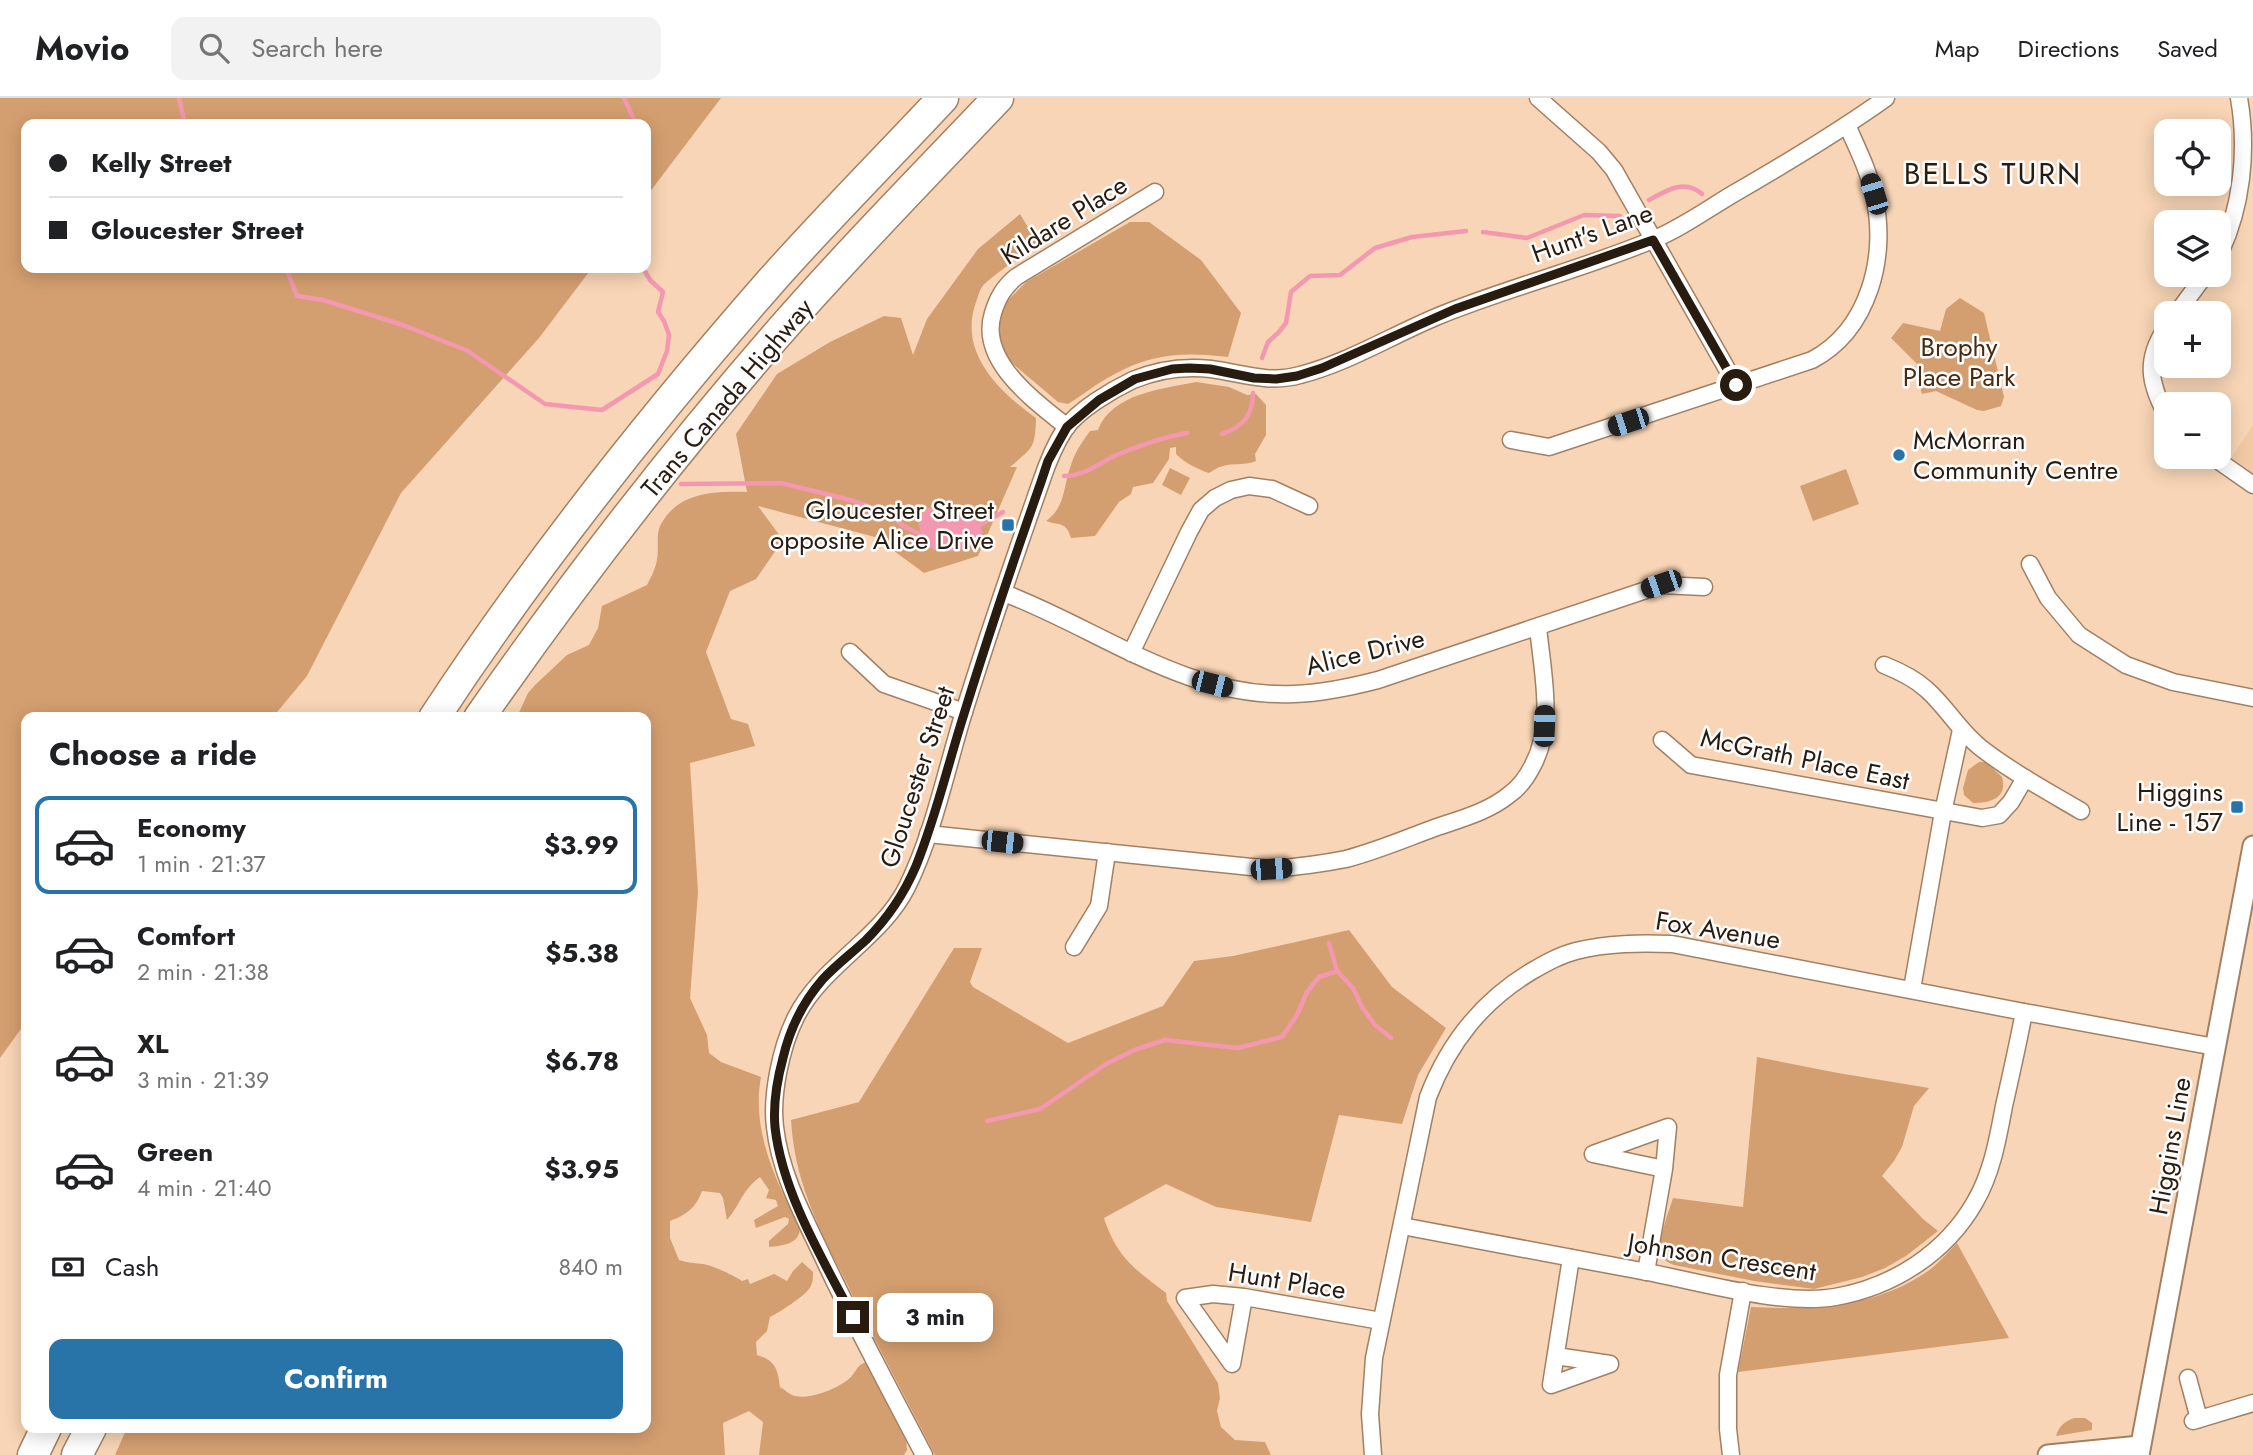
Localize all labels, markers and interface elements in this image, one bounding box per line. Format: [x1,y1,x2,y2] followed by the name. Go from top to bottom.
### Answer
[171,17,661,80] search box
[35,25,129,72] text: Movio
[195,29,233,67] icon: search
[251,29,383,67] text: Search here
[1935,31,1980,66] text: Map
[2018,31,2119,66] text: Directions
[2157,31,2218,66] text: Saved
[2154,119,2231,469] map controls
[2154,119,2231,196] button: locate
[91,144,232,182] text: Kelly Street
[1904,152,2082,195] district label: BELLS TURN
[993,166,1135,274] street label: Kildare Place
[1858,171,1891,217] car
[1526,194,1658,272] street label: Hunt's Lane
[2154,210,2231,287] button: layers
[91,211,304,249] text: Gloucester Street
[632,290,822,506] street label: Trans Canada Highway
[2154,301,2231,378] button: +
[1903,328,2016,396] park label: Brophy Place Park
[1720,369,1752,401] route start
[2154,392,2231,469] button: −
[1605,406,1652,438] car
[1913,421,2118,489] place label: McMorran Community Centre
[1891,447,1907,463] marker: McMorran Community Centre
[770,491,995,559] place label: Gloucester Street opposite Alice Drive
[1000,517,1016,533] marker: Gloucester Street opposite Alice Drive
[1638,567,1685,601] car
[1302,619,1428,685] street label: Alice Drive
[1190,669,1235,699] car
[870,681,964,873] street label: Gloucester Street
[1533,705,1556,747] car
[1697,718,1914,800] street label: McGrath Place East
[49,731,257,777] text: Choose a ride
[2116,773,2223,841] place label: Higgins Line - 157
[2229,799,2245,815] marker: Higgins Line - 157
[137,809,246,847] text: Economy
[53,814,116,877] icon: car
[544,826,619,864] text: $3.99
[981,829,1024,855] car
[137,847,266,881] text: 1 min · 21:37
[1250,857,1293,881] car
[1653,901,1783,959] street label: Fox Avenue
[137,917,235,955] text: Comfort
[53,922,116,985] icon: car
[545,934,619,972] text: $5.38
[137,955,269,989] text: 2 min · 21:38
[137,1025,169,1063] text: XL
[53,1030,116,1093] icon: car
[545,1042,619,1080] text: $6.78
[137,1063,269,1097] text: 3 min · 21:39
[2139,1074,2201,1218] street label: Higgins Line
[137,1133,213,1171] text: Green
[53,1138,116,1201] icon: car
[545,1150,619,1188] text: $3.95
[137,1171,272,1205] text: 4 min · 21:40
[1622,1223,1819,1291] street label: Johnson Crescent
[49,1248,87,1286] icon: cash
[105,1248,159,1286] text: Cash
[558,1250,623,1284] text: 840 m
[1226,1253,1348,1309] street label: Hunt Place
[878,1292,993,1342] callout: 3 min
[905,1300,965,1334] text: 3 min
[837,1301,869,1333] route end
[49,1339,623,1419] button: Confirm

